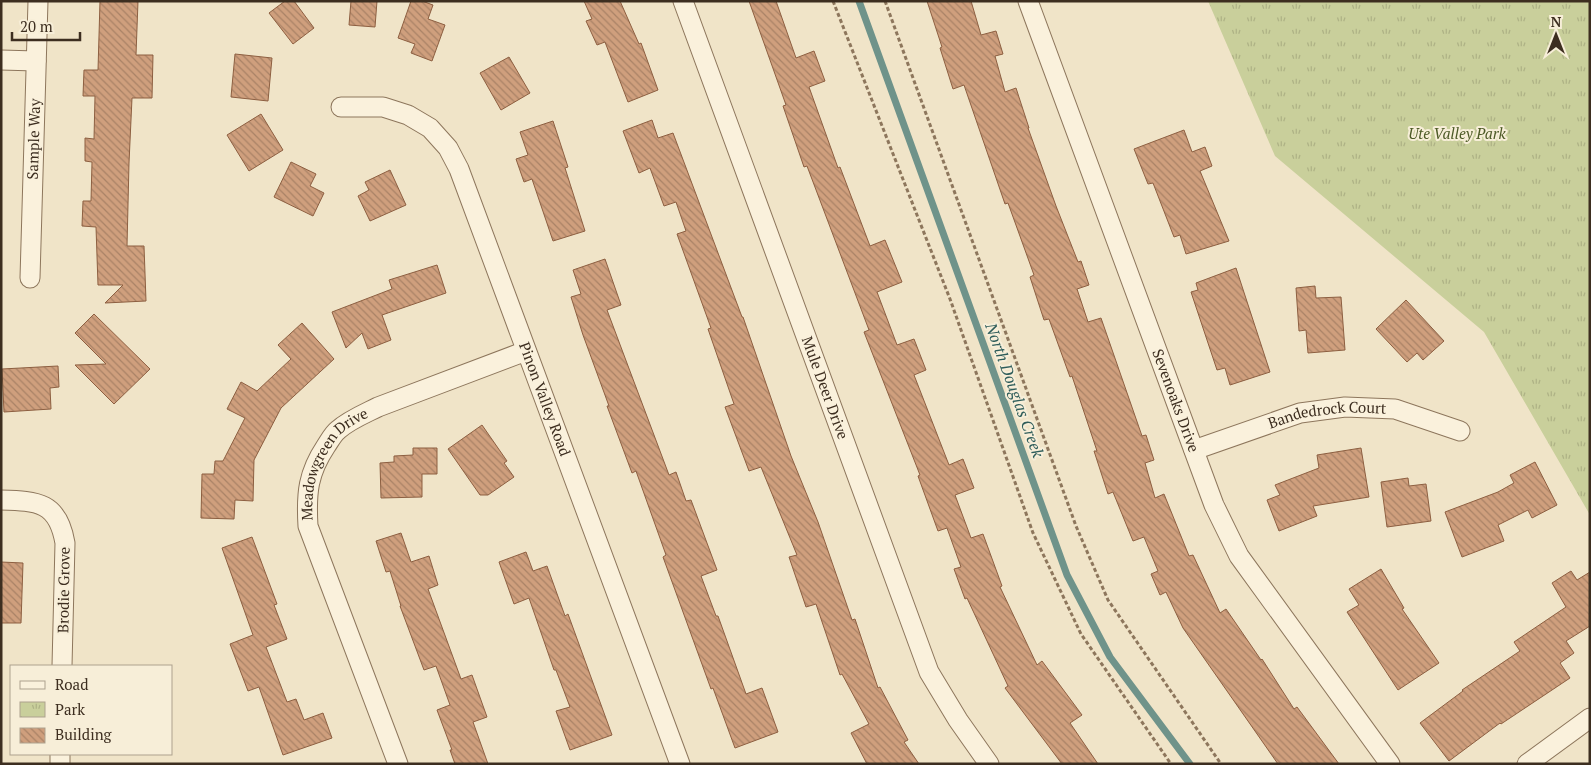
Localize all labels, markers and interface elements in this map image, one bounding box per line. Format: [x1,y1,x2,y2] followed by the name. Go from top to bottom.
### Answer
[12,10,80,42] scale bar
[1531,10,1581,60] north arrow
[1551,12,1562,31] text: N
[20,16,53,36] text: 20 m
[22,98,44,180] street label: Sample Way
[1408,123,1507,143] park label: Ute Valley Park
[980,319,1050,461] water label: North Douglas Creek
[798,333,854,442] street label: Mule Deer Drive
[515,339,576,459] street label: Pinon Valley Road
[1148,346,1205,455] street label: Sevenoaks Drive
[1265,396,1387,432] street label: Bandedrock Court
[296,403,371,521] street label: Meadowgreen Drive
[52,547,74,633] street label: Brodie Grove
[10,665,172,755] legend
[55,674,88,694] text: Road
[55,699,85,719] text: Park
[55,724,113,744] text: Building

